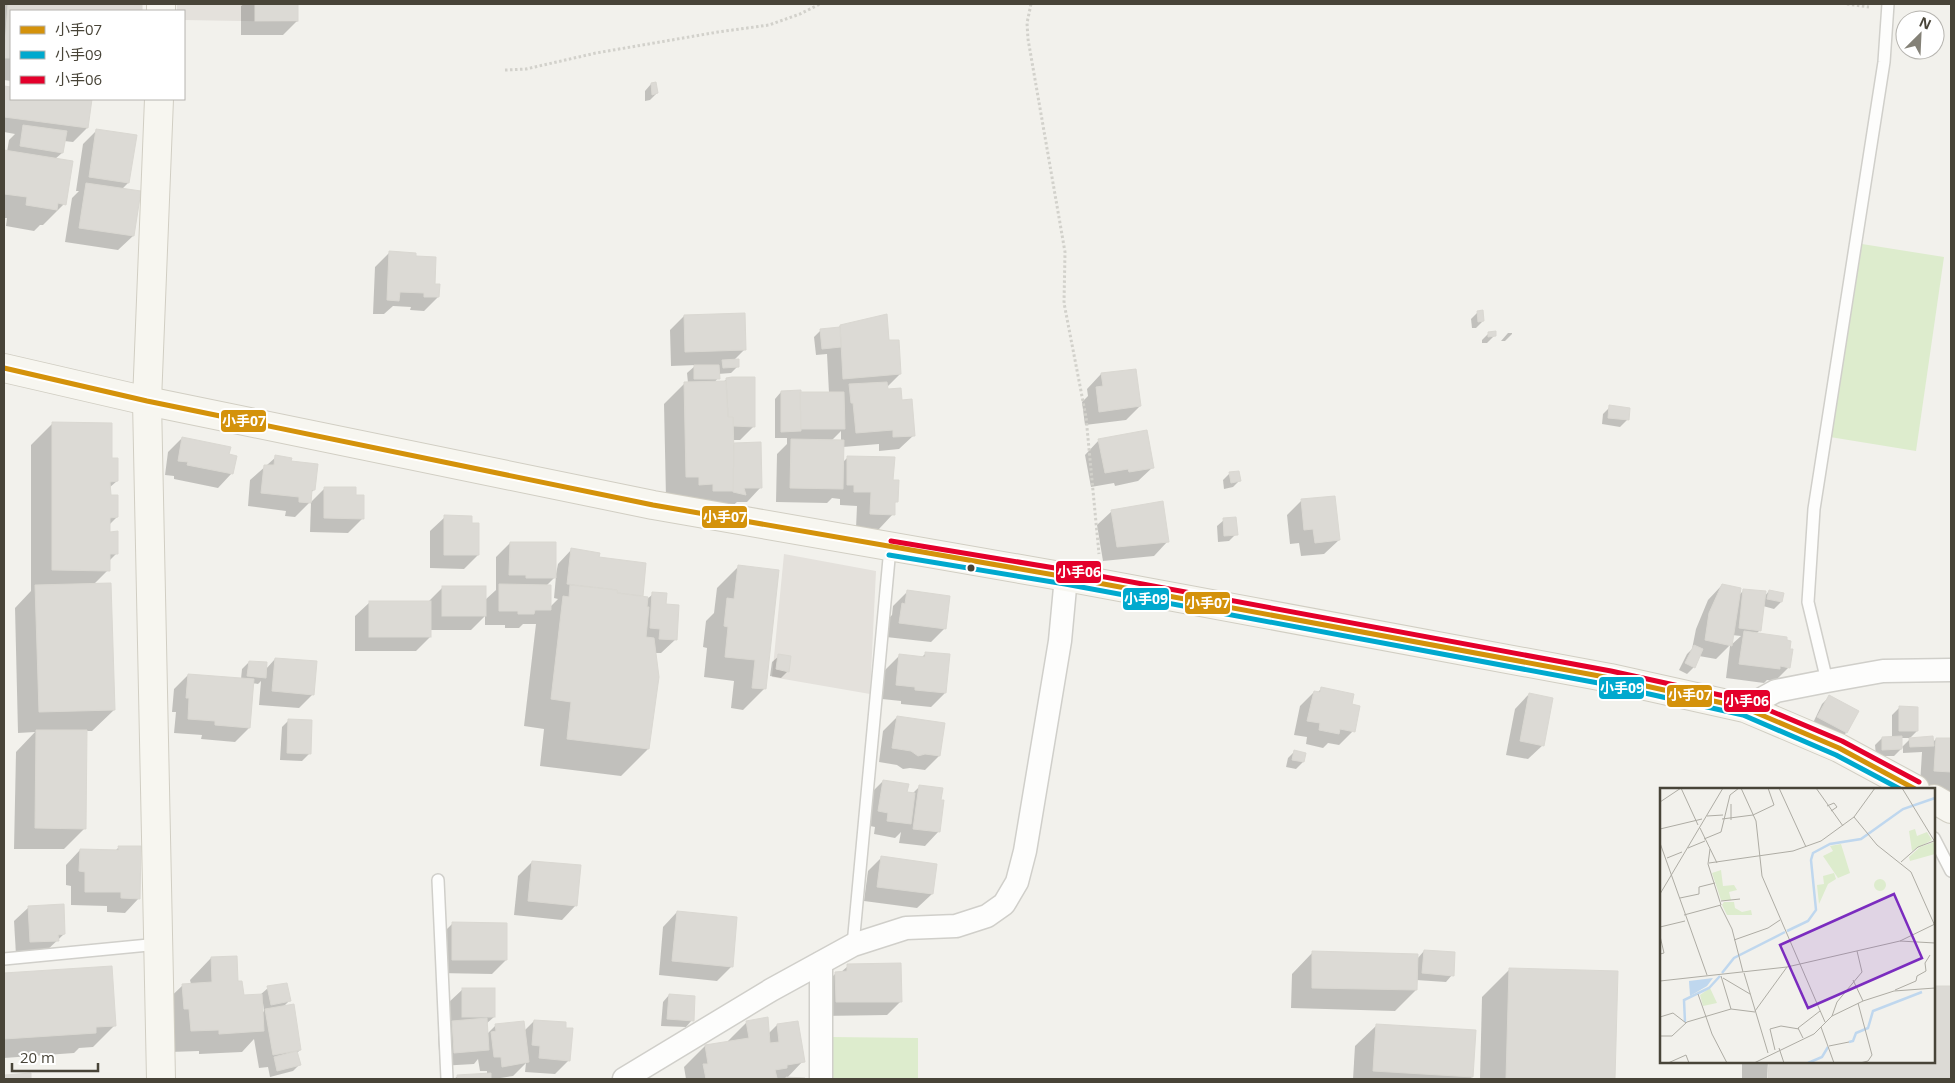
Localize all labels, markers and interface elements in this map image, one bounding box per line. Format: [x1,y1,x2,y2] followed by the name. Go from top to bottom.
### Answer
[10,10,185,100] legend
[1895,10,1945,60] north arrow
[1916,12,1935,34] text: N
[55,19,102,39] text: 小手07
[55,44,102,64] text: 小手09
[55,69,102,89] text: 小手06
[220,409,267,433] line badge: 小手07
[222,411,266,430] text: 小手07
[701,505,748,529] line badge: 小手07
[703,507,747,526] text: 小手07
[1055,560,1102,584] line badge: 小手06
[1057,562,1101,581] text: 小手06
[966,563,976,573] unlabelled marker
[1122,587,1170,611] line badge: 小手09
[1124,589,1168,608] text: 小手09
[1184,591,1231,615] line badge: 小手07
[1186,593,1230,612] text: 小手07
[1598,676,1645,700] line badge: 小手09
[1600,678,1644,697] text: 小手09
[1666,684,1713,708] line badge: 小手07
[1668,685,1712,704] text: 小手07
[1723,689,1771,713] line badge: 小手06
[1725,691,1769,710] text: 小手06
[1660,788,1935,1063] inset map
[12,1040,99,1072] scale bar
[20,1047,55,1067] text: 20 m

